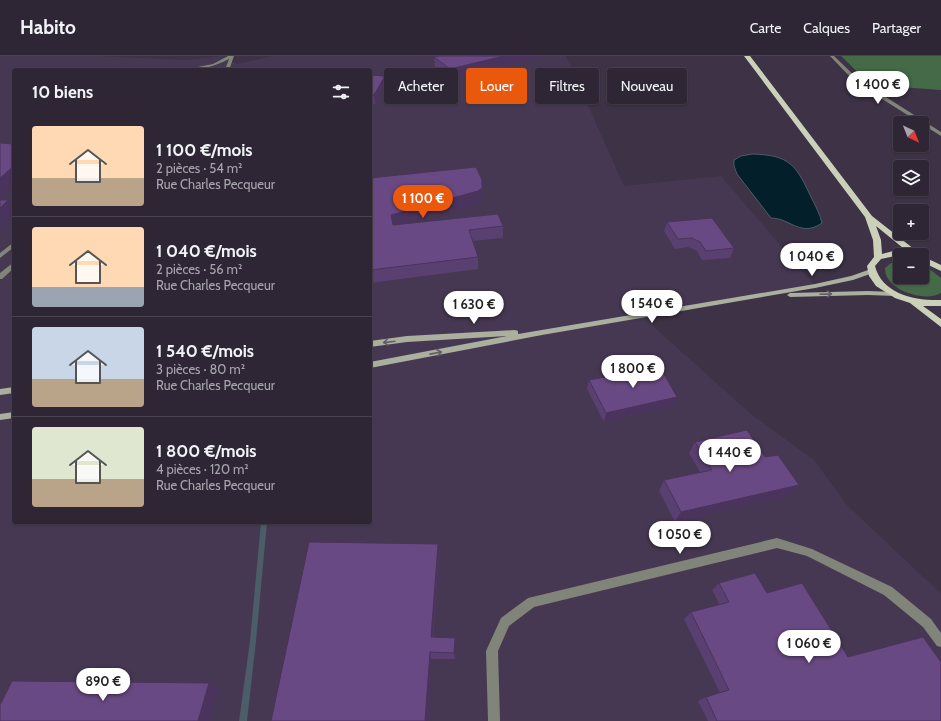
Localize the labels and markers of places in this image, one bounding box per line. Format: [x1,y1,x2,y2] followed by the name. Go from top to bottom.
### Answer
[841,71,915,105] pin: 1 400 €
[386,185,460,219] pin: 1 100 €
[775,243,849,277] pin: 1 040 €
[615,290,689,324] pin: 1 540 €
[437,291,511,325] pin: 1 630 €
[596,355,670,389] pin: 1 800 €
[693,439,767,473] pin: 1 440 €
[643,521,717,555] pin: 1 050 €
[772,630,846,664] pin: 1 060 €
[75,668,131,702] pin: 890 €

